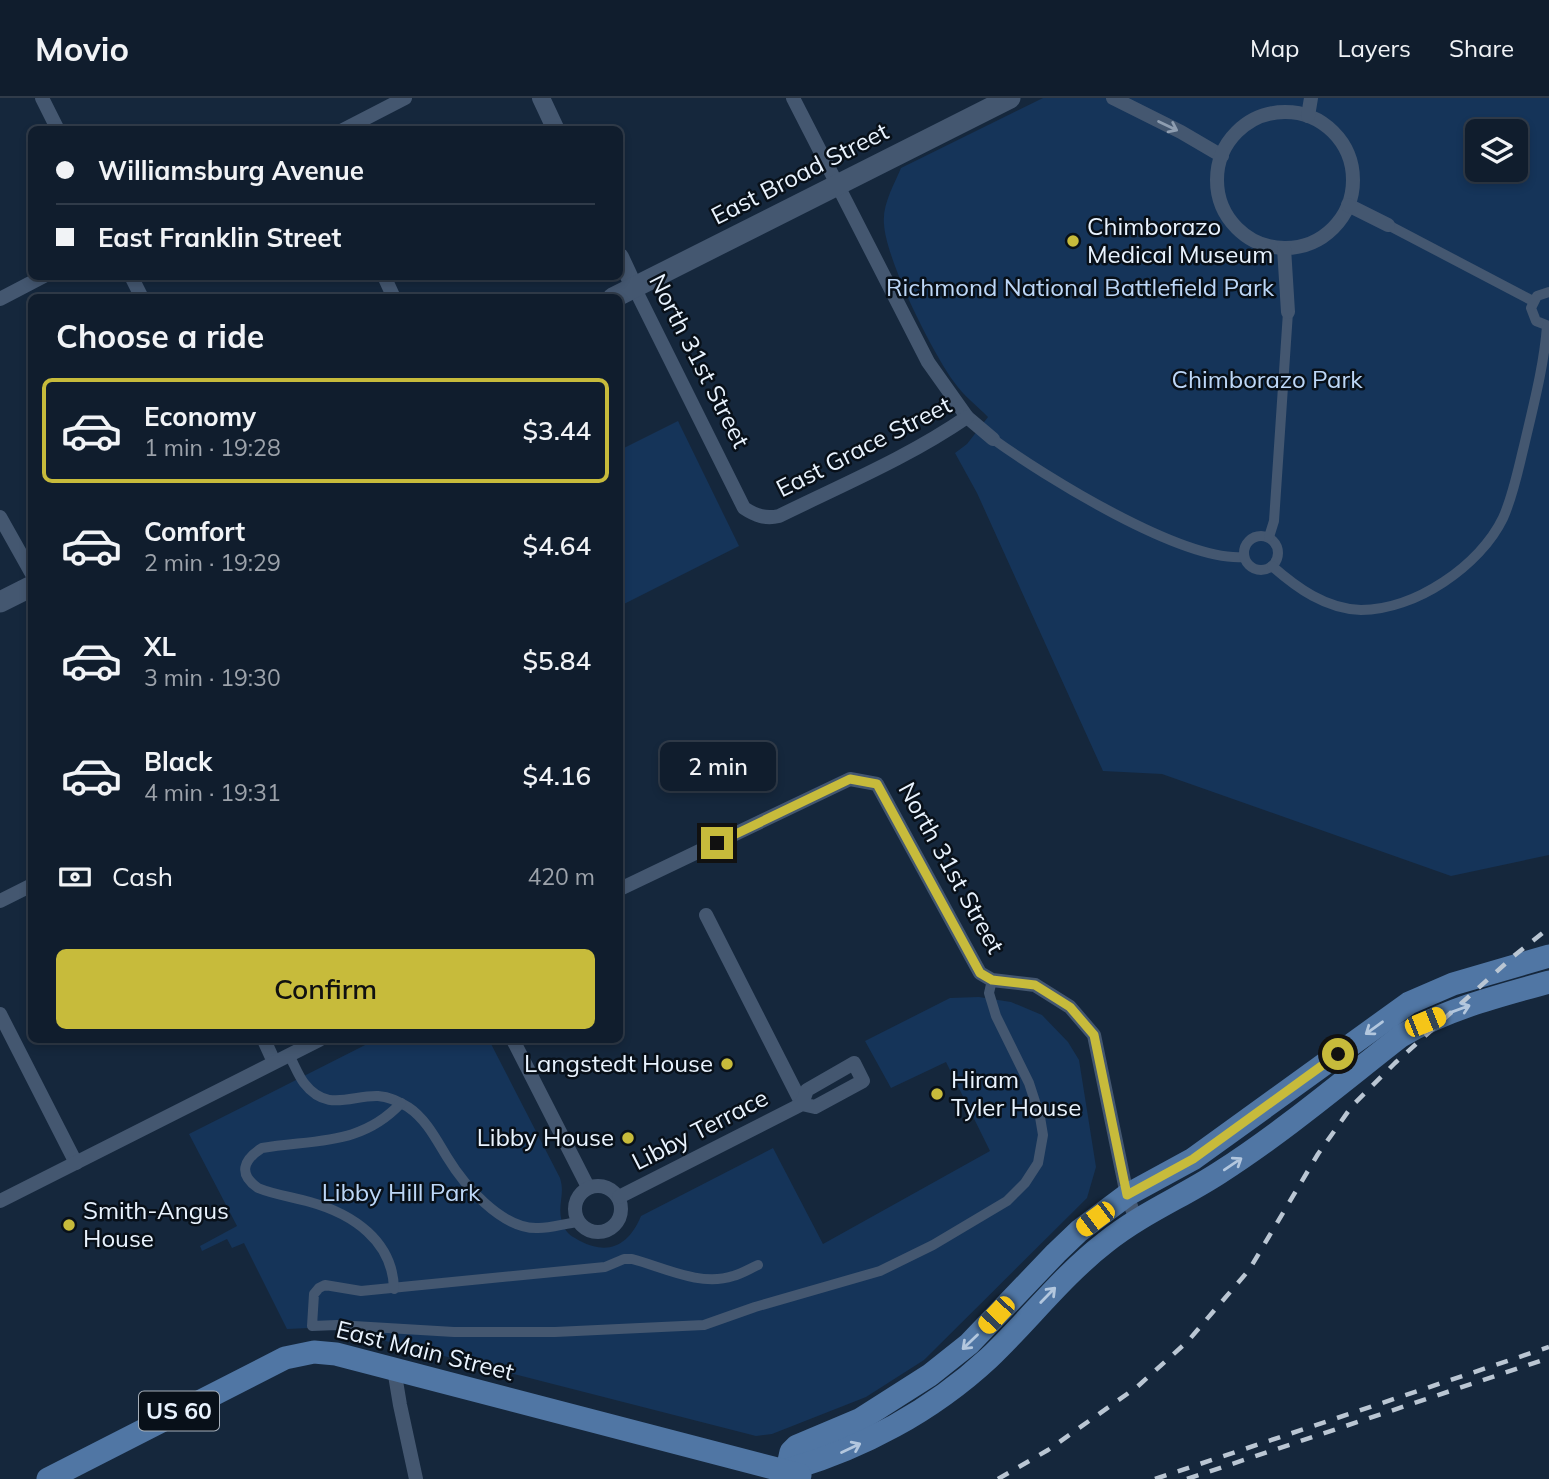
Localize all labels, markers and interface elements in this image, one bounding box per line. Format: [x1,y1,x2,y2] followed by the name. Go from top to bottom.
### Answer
[35,28,129,69] text: Movio
[1250,33,1299,63] text: Map
[1337,33,1411,63] text: Layers
[1449,33,1514,63] text: Share
[706,116,893,231] street label: East Broad Street
[1157,119,1178,133] one-way arrow
[1465,119,1528,182] map controls
[1465,119,1528,182] button: layers
[98,154,364,187] text: Williamsburg Avenue
[1087,211,1273,269] place label: Chimborazo Medical Museum
[98,221,341,254] text: East Franklin Street
[1065,233,1081,249] marker: Chimborazo Medical Museum
[643,268,757,453] street label: North 31st Street
[886,272,1275,302] park label: Richmond National Battlefield Park
[56,316,264,356] text: Choose a ride
[1171,364,1363,394] park label: Chimborazo Park
[771,389,956,503] street label: East Grace Street
[60,399,123,462] icon: car
[144,400,256,433] text: Economy
[522,414,591,447] text: $3.44
[144,433,281,462] text: 1 min · 19:28
[60,514,123,577] icon: car
[144,515,245,548] text: Comfort
[522,529,591,562] text: $4.64
[144,548,281,577] text: 2 min · 19:29
[60,629,123,692] icon: car
[144,630,176,663] text: XL
[522,644,591,677] text: $5.84
[144,663,281,692] text: 3 min · 19:30
[659,742,775,790] callout: 2 min
[60,744,123,807] icon: car
[144,745,212,778] text: Black
[688,752,748,781] text: 2 min
[522,759,591,792] text: $4.16
[892,777,1011,958] street label: North 31st Street
[144,778,281,807] text: 4 min · 19:31
[701,827,733,859] route end
[56,858,94,896] icon: cash
[112,860,173,893] text: Cash
[527,862,595,891] text: 420 m
[56,949,595,1029] button: Confirm
[1448,1001,1470,1014] one-way arrow
[1402,1004,1449,1040] car
[1365,1021,1384,1035] one-way arrow
[1322,1038,1354,1070] route start
[524,1048,713,1078] place label: Langstedt House
[719,1056,735,1072] marker: Langstedt House
[951,1064,1081,1122] place label: Hiram Tyler House
[627,1082,773,1176] street label: Libby Terrace
[929,1086,945,1102] marker: Hiram Tyler House
[477,1122,614,1152] place label: Libby House
[620,1130,636,1146] marker: Libby House
[1223,1157,1242,1171] one-way arrow
[322,1177,481,1207] park label: Libby Hill Park
[83,1195,229,1253] place label: Smith-Angus House
[1072,1198,1119,1240] car
[61,1217,77,1233] marker: Smith-Angus House
[1040,1287,1057,1304] one-way arrow
[974,1292,1019,1338] car
[333,1313,517,1387] street label: East Main Street
[962,1334,979,1351] one-way arrow
[139,1392,219,1430] road number: US 60
[840,1441,861,1454] one-way arrow

